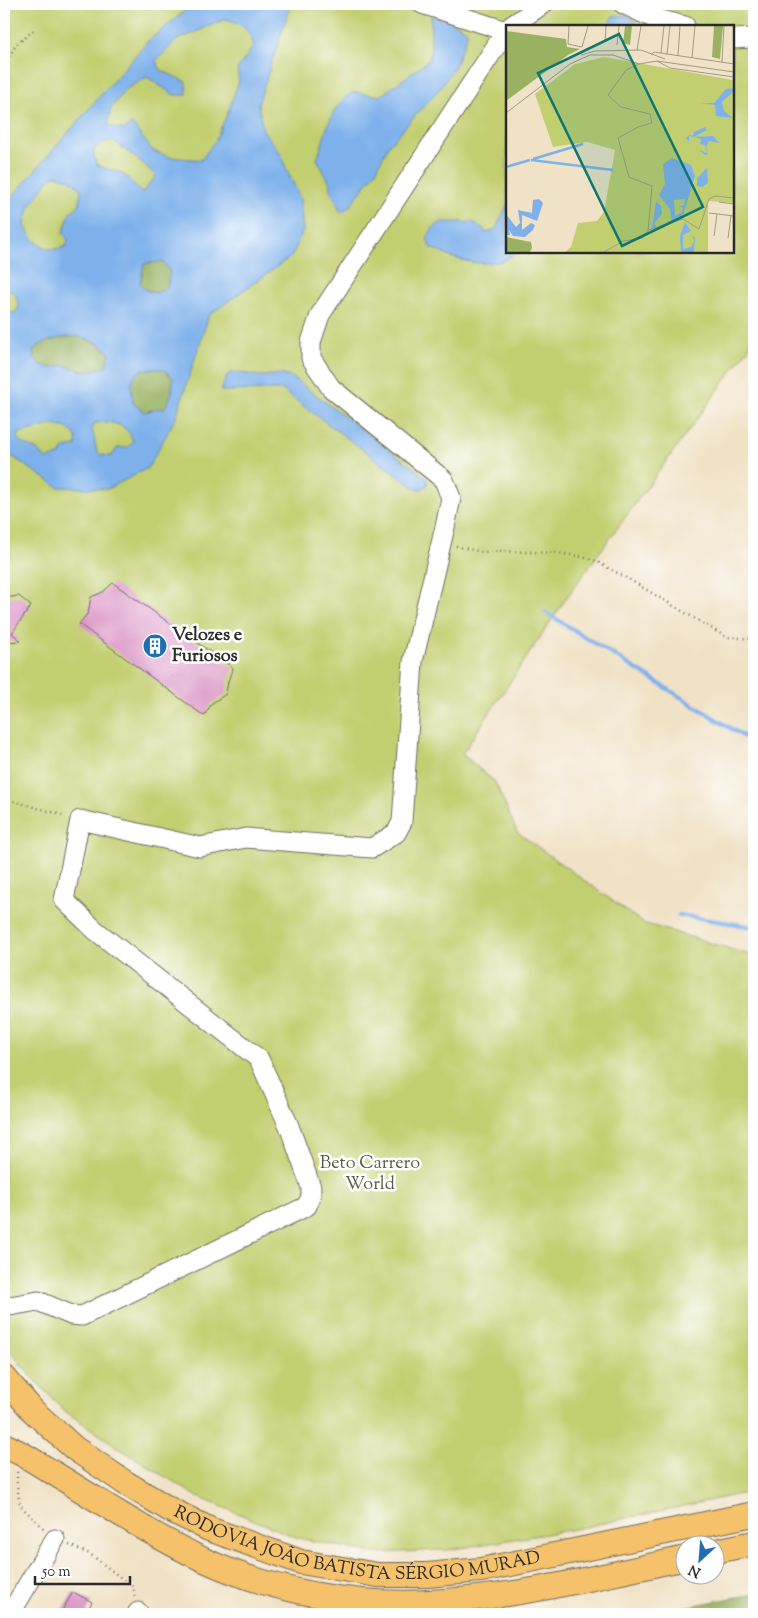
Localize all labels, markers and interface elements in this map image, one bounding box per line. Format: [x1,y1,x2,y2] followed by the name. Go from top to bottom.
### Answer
[506,25,733,252] inset map
[172,623,243,670] place label: Velozes e Furiosos
[142,633,168,659] building icon: Velozes e Furiosos
[320,1151,420,1198] park label: Beto Carrero World
[169,1500,543,1588] street label: RODOVIA JOÃO BATISTA SÉRGIO MURAD
[676,1536,726,1586] north arrow
[35,1553,130,1585] scale bar
[686,1558,705,1581] text: N
[41,1562,71,1583] text: 50 m

